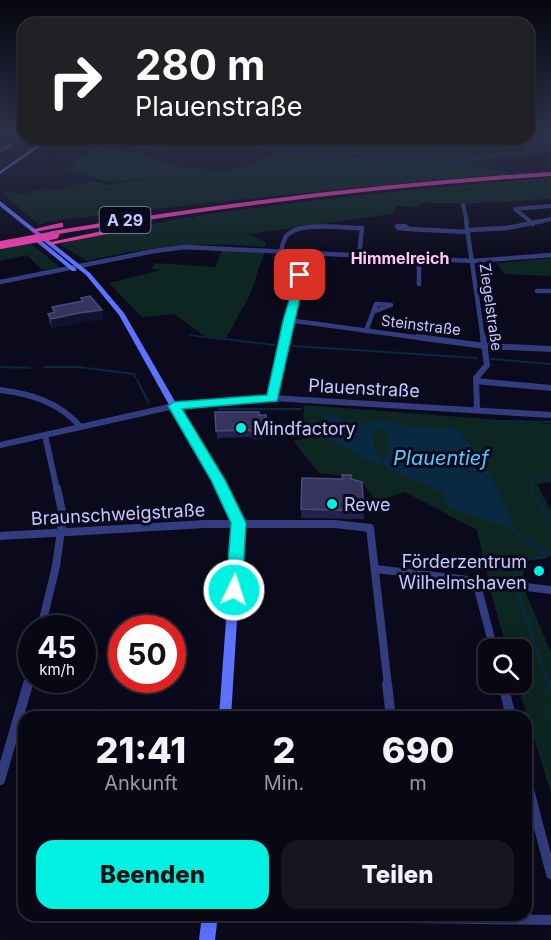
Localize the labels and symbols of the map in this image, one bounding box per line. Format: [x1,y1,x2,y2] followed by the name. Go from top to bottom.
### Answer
[100,207,150,233] road number: A 29
[351,248,449,268] district label: Himmelreich
[274,249,325,300] pin
[475,262,507,352] street label: Ziegelstraße
[380,311,462,339] street label: Steinstraße
[308,375,420,401] street label: Plauenstraße
[253,418,356,439] place label: Mindfactory
[234,421,248,435] marker: Mindfactory
[393,446,490,470] water label: Plauentief
[344,494,390,515] place label: Rewe
[325,497,339,511] marker: Rewe
[30,499,206,529] street label: Braunschweigstraße
[398,551,527,593] place label: Förderzentrum Wilhelmshaven
[202,558,266,622] position arrow
[532,564,546,578] marker: Förderzentrum Wilhelmshaven
[108,615,186,693] speed limit sign: 50

